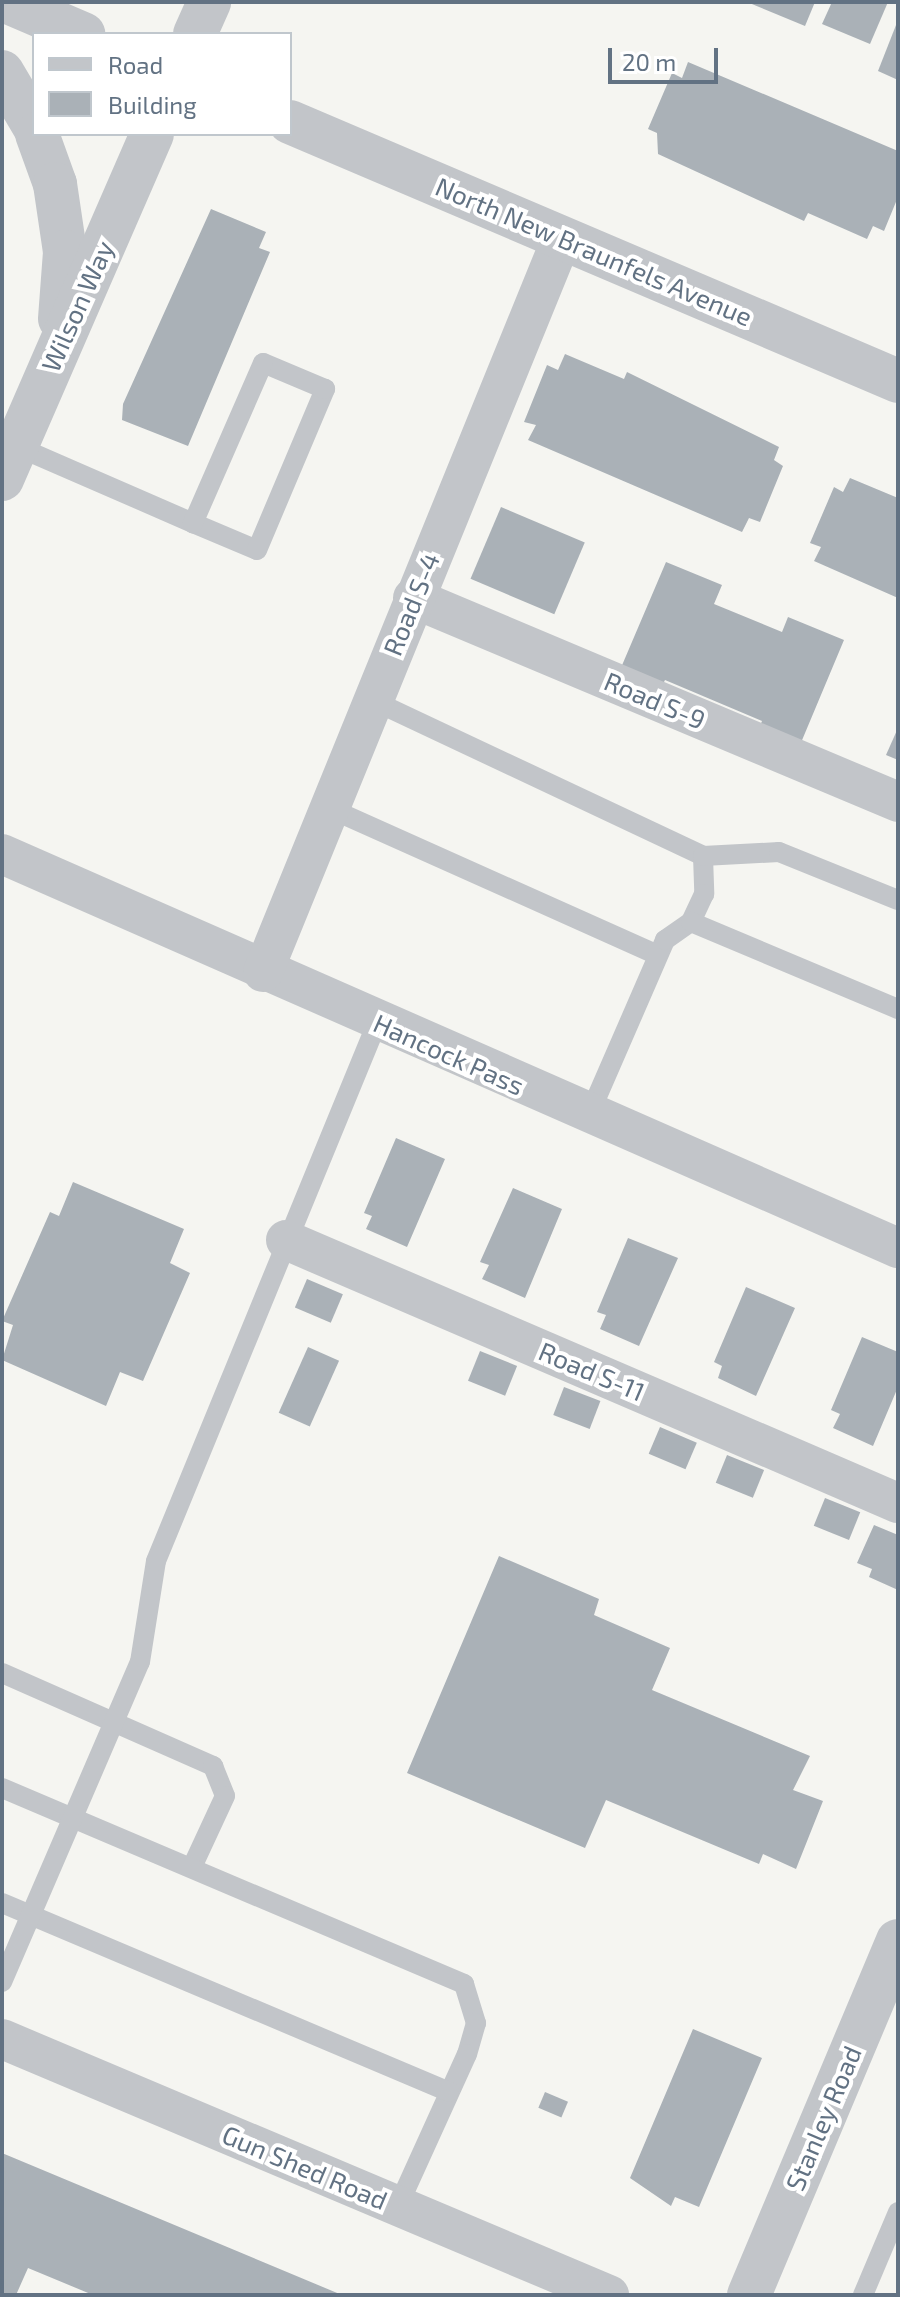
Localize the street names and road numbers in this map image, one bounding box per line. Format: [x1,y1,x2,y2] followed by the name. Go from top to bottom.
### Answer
[430,170,758,332] street label: North New Braunfels Avenue
[34,236,120,376] street label: Wilson Way
[376,548,446,660] street label: Road S-4
[600,665,710,735] street label: Road S-9
[369,1007,529,1101] street label: Hancock Pass
[534,1335,650,1407] street label: Road S-11
[778,2041,868,2195] street label: Stanley Road
[218,2118,392,2216] street label: Gun Shed Road

